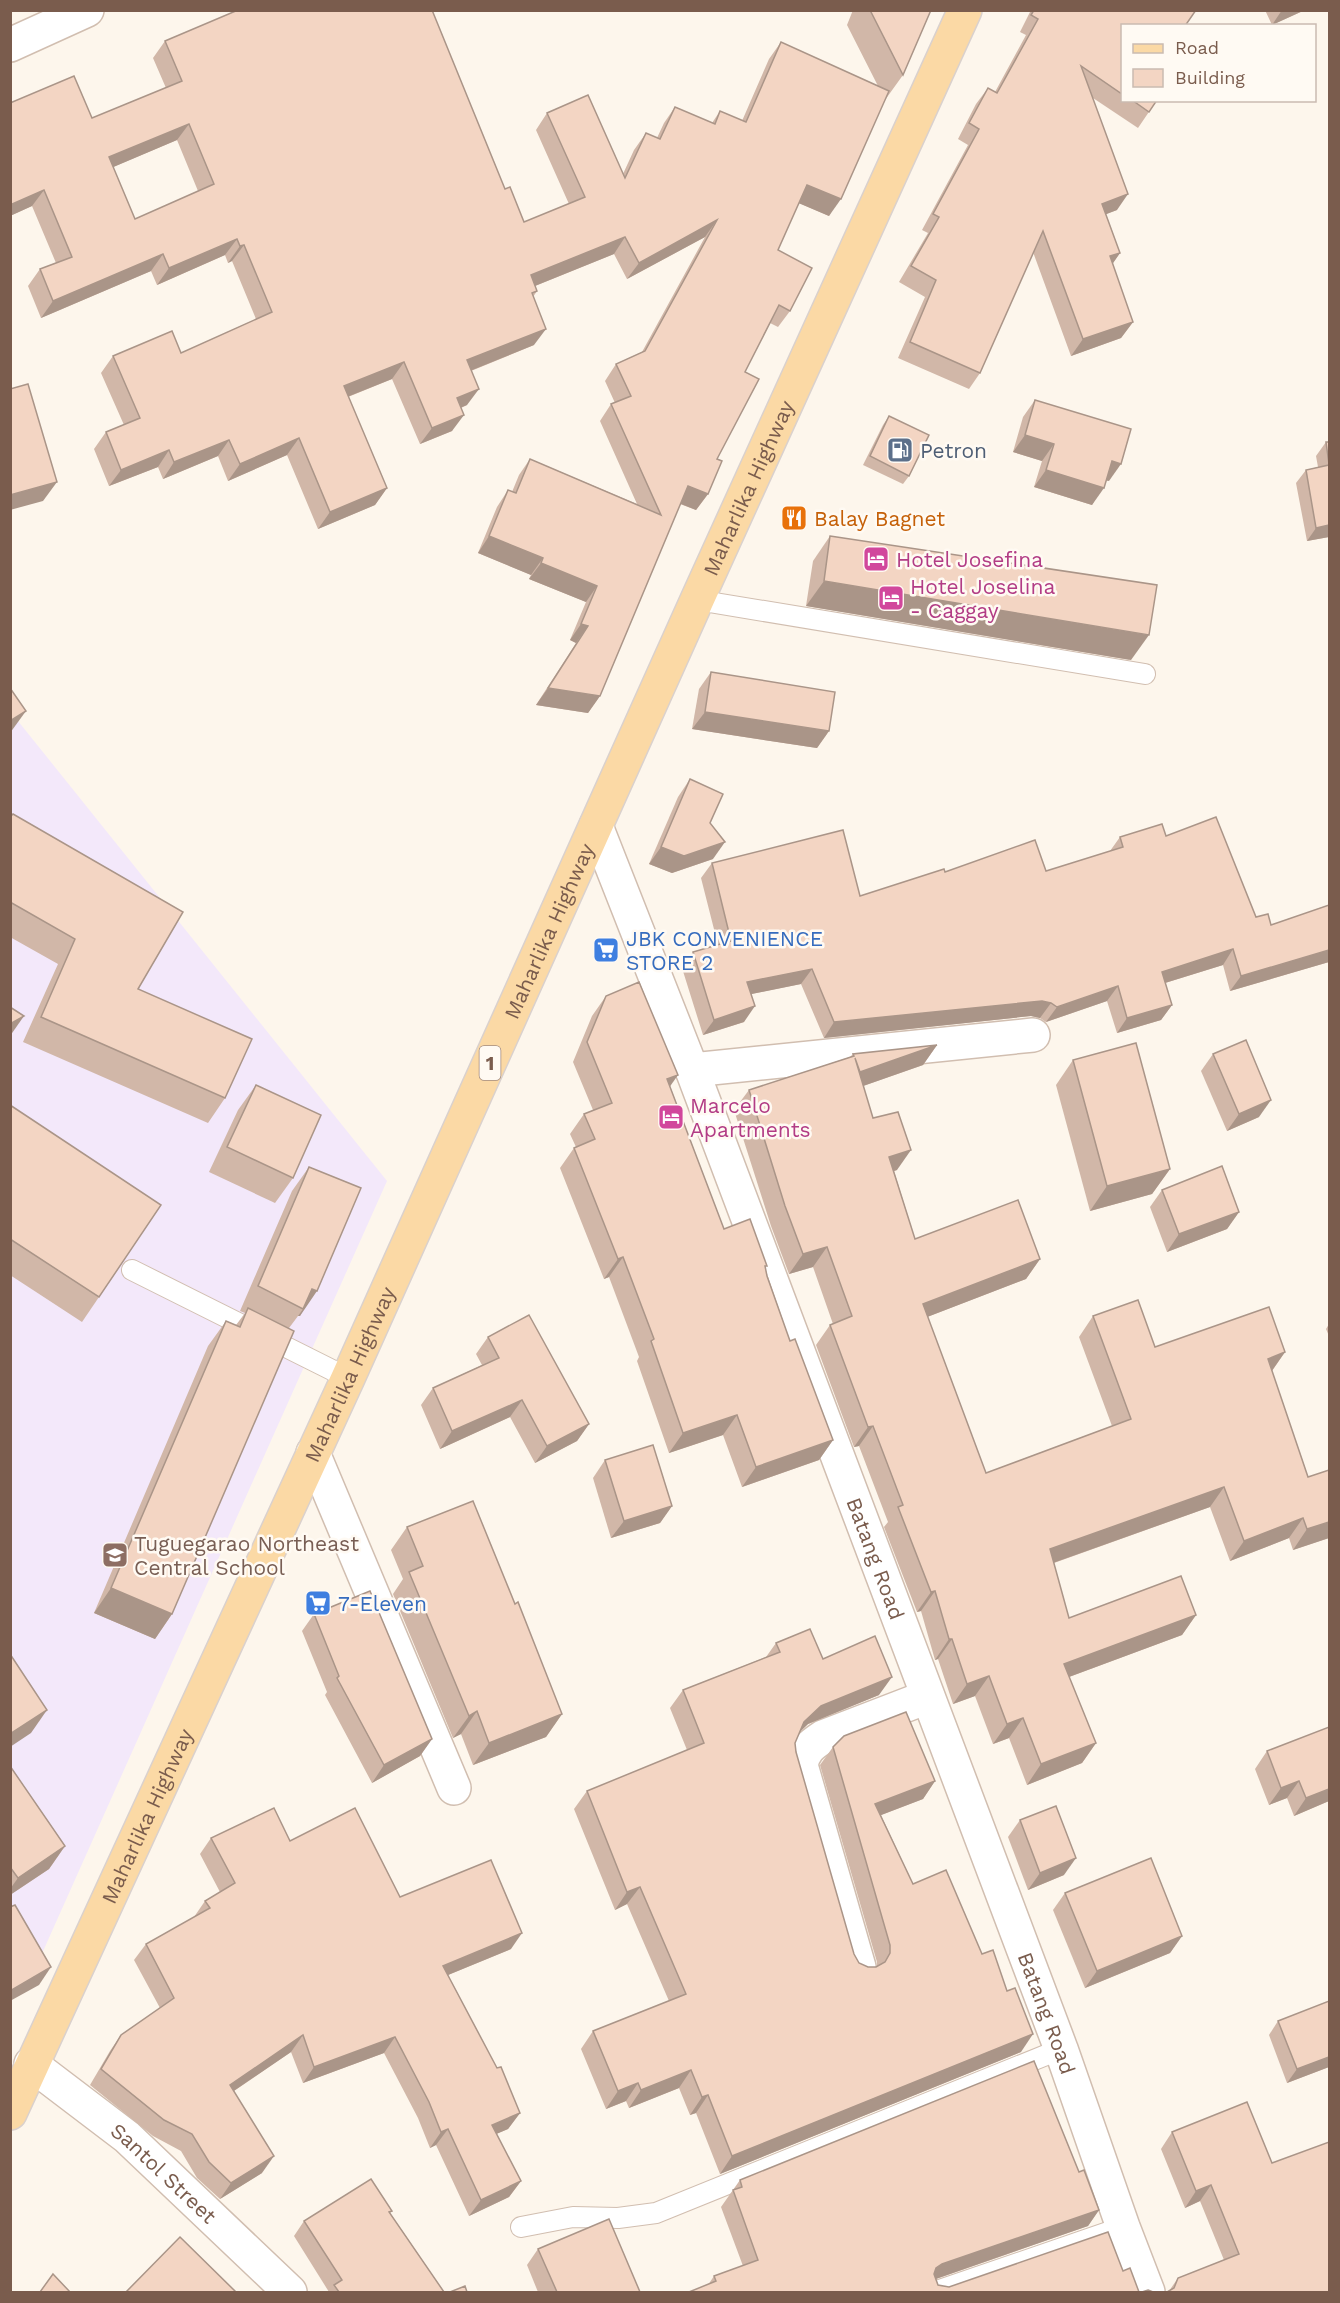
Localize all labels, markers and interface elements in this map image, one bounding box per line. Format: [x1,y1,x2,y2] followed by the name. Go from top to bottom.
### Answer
[1121,24,1316,102] legend
[1175,37,1219,58] text: Road
[1175,67,1245,88] text: Building
[697,396,799,579] street label: Maharlika Highway
[885,435,915,465] fuel station icon: Petron
[920,438,987,463] place label: Petron
[779,503,809,533] restaurant icon: Balay Bagnet
[814,506,945,531] place label: Balay Bagnet
[861,544,891,574] hotel icon: Hotel Josefina
[896,547,1043,572] place label: Hotel Josefina
[910,574,1055,623] place label: Hotel Joselina - Caggay
[876,583,906,613] hotel icon: Hotel Joselina - Caggay
[498,839,599,1023] street label: Maharlika Highway
[626,926,823,975] place label: JBK CONVENIENCE STORE 2
[591,935,621,965] supermarket icon: JBK CONVENIENCE STORE 2
[480,1046,500,1080] road number: 1
[690,1093,811,1142] place label: Marcelo Apartments
[656,1102,686,1132] hotel icon: Marcelo Apartments
[299,1282,400,1466] street label: Maharlika Highway
[842,1494,910,1623] street label: Batang Road
[134,1531,359,1580] place label: Tuguegarao Northeast Central School
[100,1540,130,1570] school or university icon: Tuguegarao Northeast Central School
[303,1588,333,1618] supermarket icon: 7-Eleven
[338,1591,427,1616] place label: 7-Eleven
[96,1724,198,1907] street label: Maharlika Highway
[1013,1948,1081,2078] street label: Batang Road
[106,2117,222,2228] street label: Santol Street

